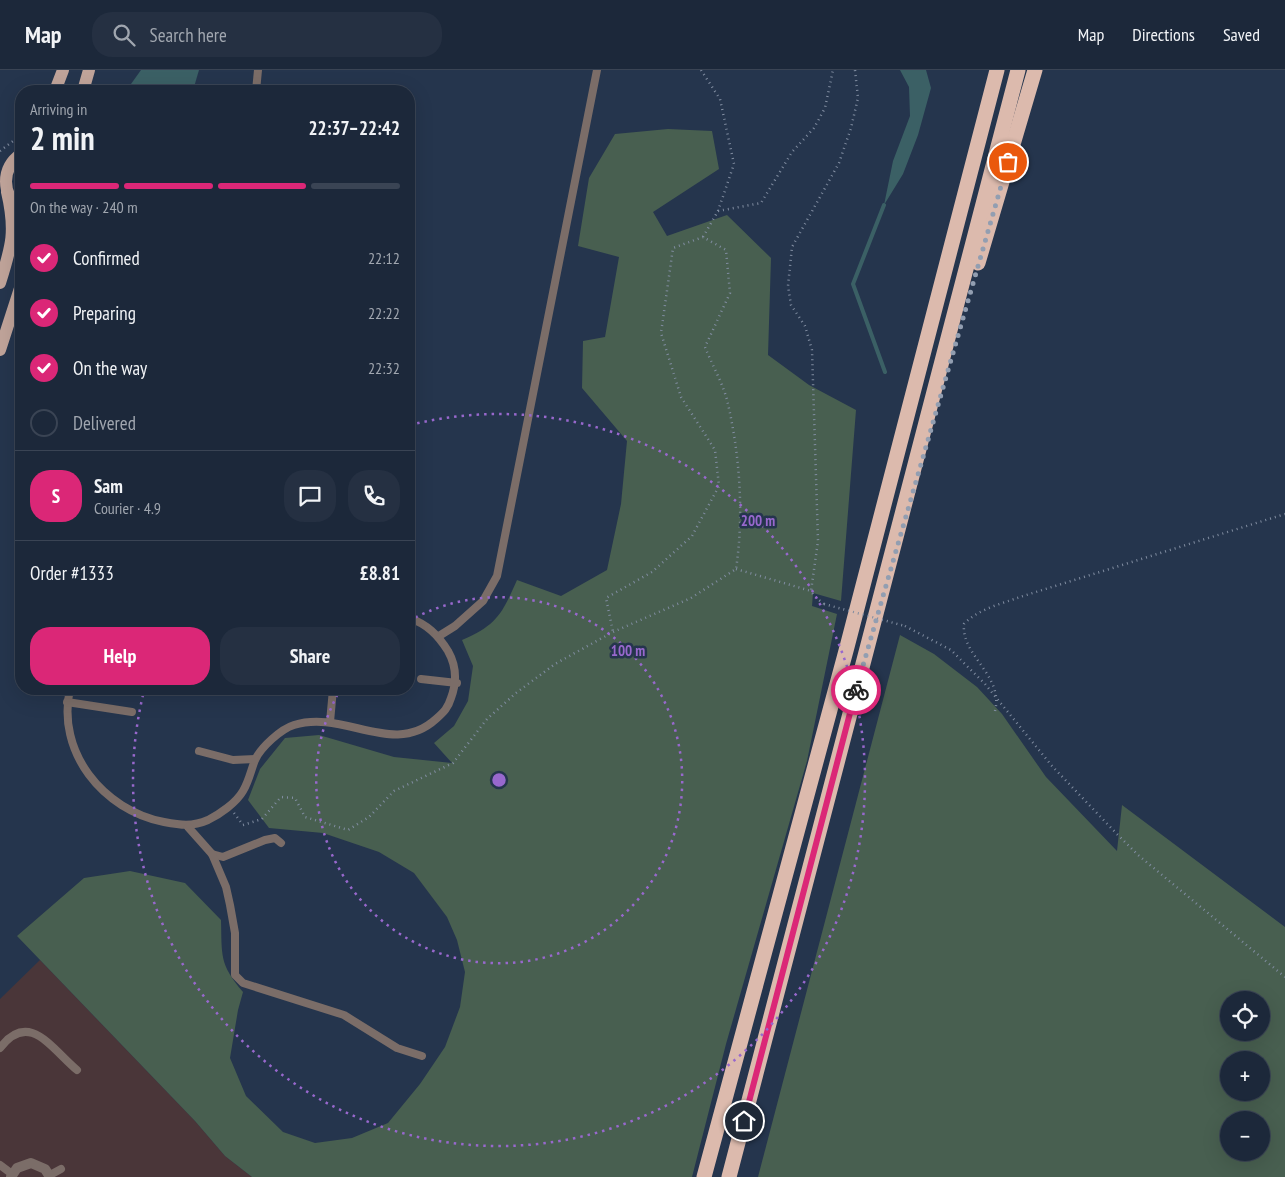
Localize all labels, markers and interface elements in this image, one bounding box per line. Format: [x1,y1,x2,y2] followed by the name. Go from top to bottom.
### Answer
[92,12,442,57] search box
[25,19,62,50] text: Map
[110,21,138,49] icon: search
[150,23,227,47] text: Search here
[1078,23,1104,46] text: Map
[1132,23,1195,46] text: Directions
[1223,23,1260,46] text: Saved
[30,99,87,119] text: Arriving in
[308,116,400,140] text: 22:37–22:42
[30,117,95,159] text: 2 min
[987,141,1029,183] pin
[994,148,1022,176] icon: bag
[30,197,138,217] text: On the way · 240 m
[30,244,58,272] icon: check
[73,246,140,270] text: Confirmed
[368,248,400,268] text: 22:12
[30,299,58,327] icon: check
[73,301,136,325] text: Preparing
[368,303,400,323] text: 22:22
[30,354,58,382] icon: check
[73,356,147,380] text: On the way
[368,358,400,378] text: 22:32
[73,411,136,435] text: Delivered
[284,470,336,522] button: chat
[348,470,400,522] button: phone
[94,474,123,498] text: Sam
[52,484,60,508] text: S
[94,498,161,518] text: Courier · 4.9
[741,511,775,530] text: 200 m
[30,561,114,585] text: Order #1333
[360,561,400,585] text: £8.81
[30,627,210,685] button: Help
[220,627,400,685] button: Share
[611,641,645,660] text: 100 m
[831,665,881,715] courier
[842,676,870,704] icon: bike
[490,771,508,789] centre of rings
[1220,991,1270,1161] map controls
[1220,991,1270,1041] button: locate
[1220,1051,1270,1101] button: +
[723,1100,765,1142] pin
[730,1107,758,1135] icon: home
[1220,1111,1270,1161] button: −

